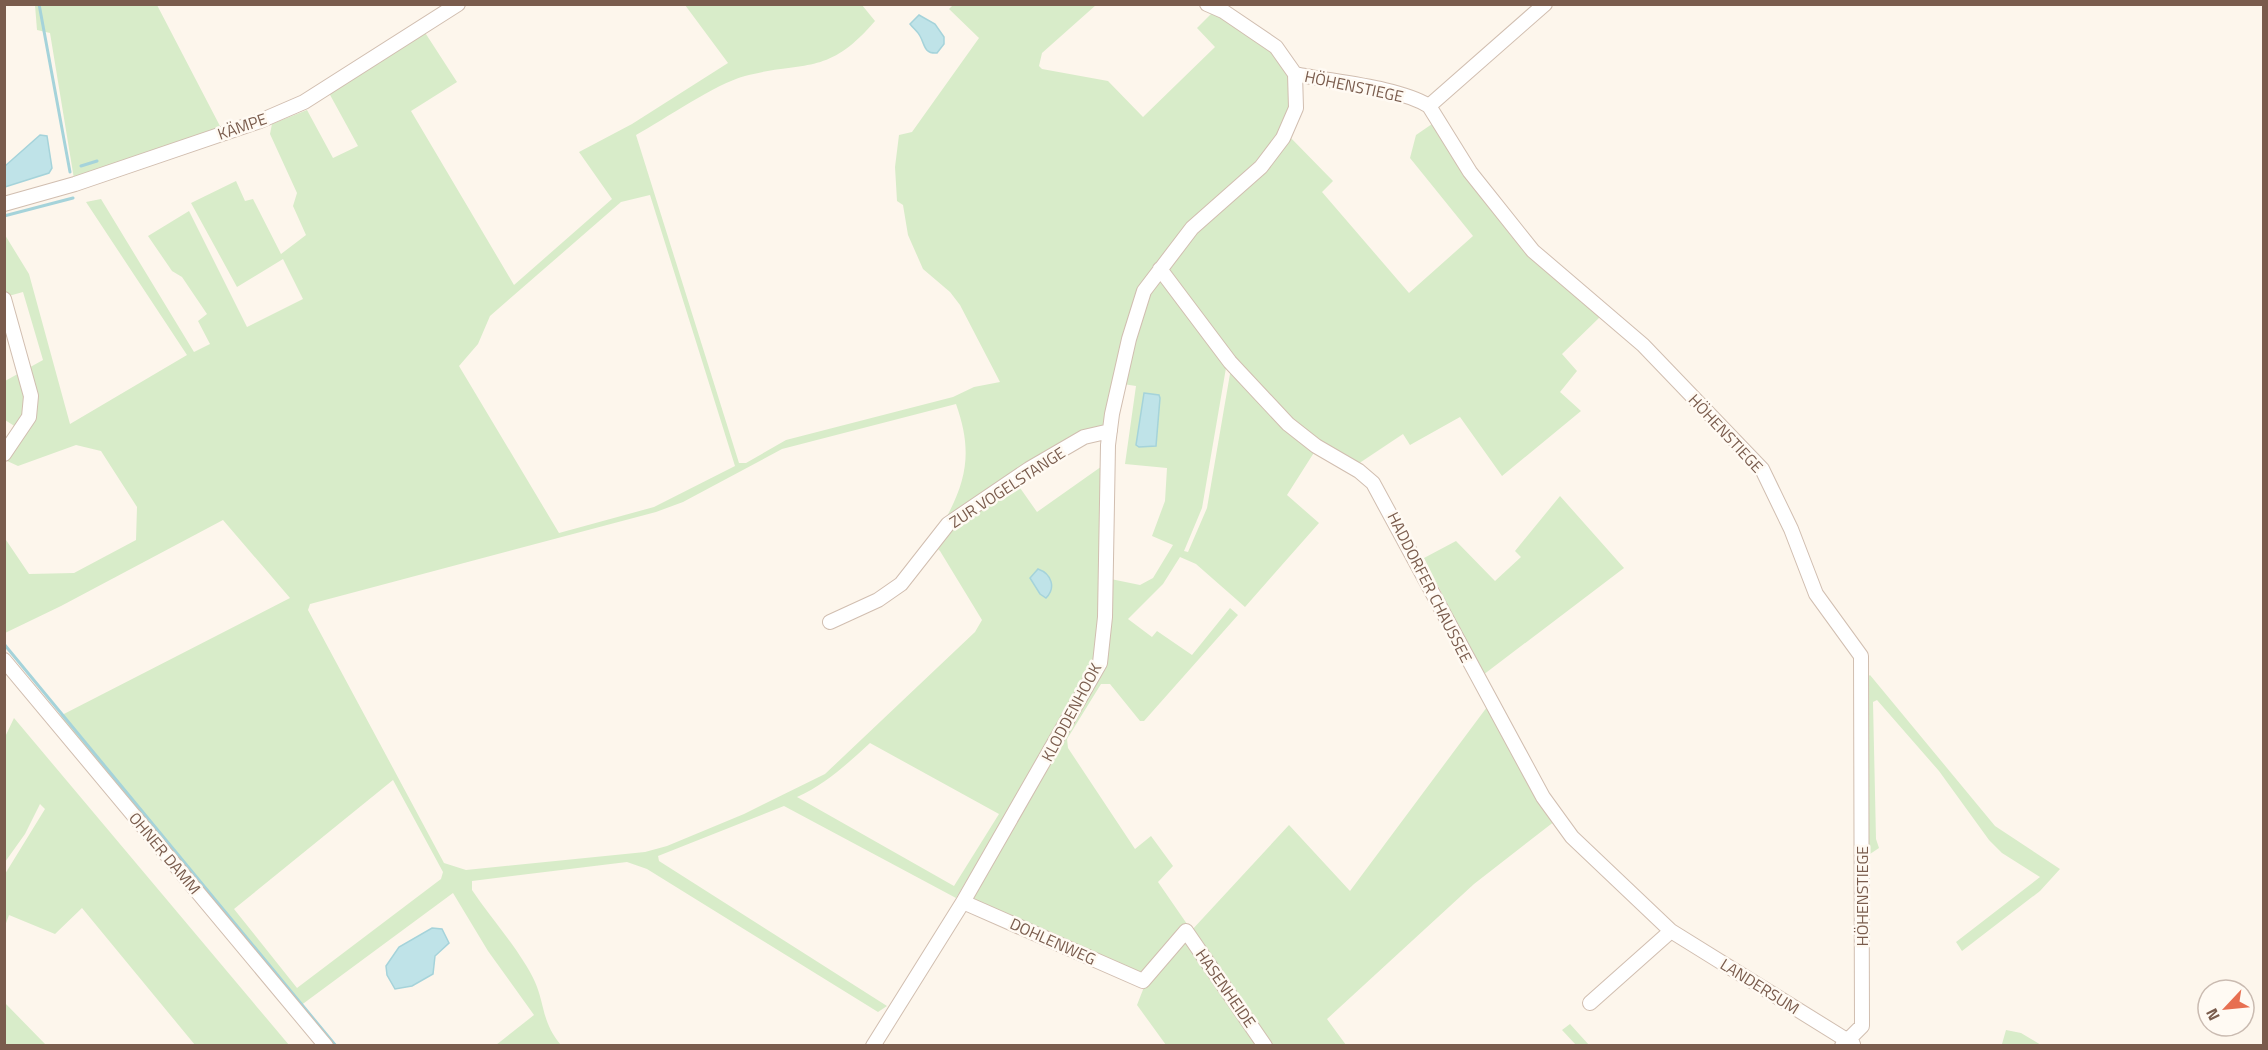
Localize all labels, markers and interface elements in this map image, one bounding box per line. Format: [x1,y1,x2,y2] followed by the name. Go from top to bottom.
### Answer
[1302,64,1406,108] street label: HÖHENSTIEGE
[214,106,270,146] street label: KÄMPE
[1683,388,1769,478] street label: HÖHENSTIEGE
[944,440,1070,533] street label: ZUR VOGELSTANGE
[1382,507,1479,667] street label: HADDORFER CHAUSSEE
[1035,659,1107,765] street label: KLODDENHOOK
[123,807,207,899] street label: OHNER DAMM
[1850,846,1874,946] street label: HÖHENSTIEGE
[1006,911,1100,971] street label: DOHLENWEG
[1190,944,1262,1032] street label: HASENHEIDE
[1716,952,1804,1020] street label: LANDERSUM
[2196,978,2256,1038] north arrow
[2199,1004,2226,1025] text: N

